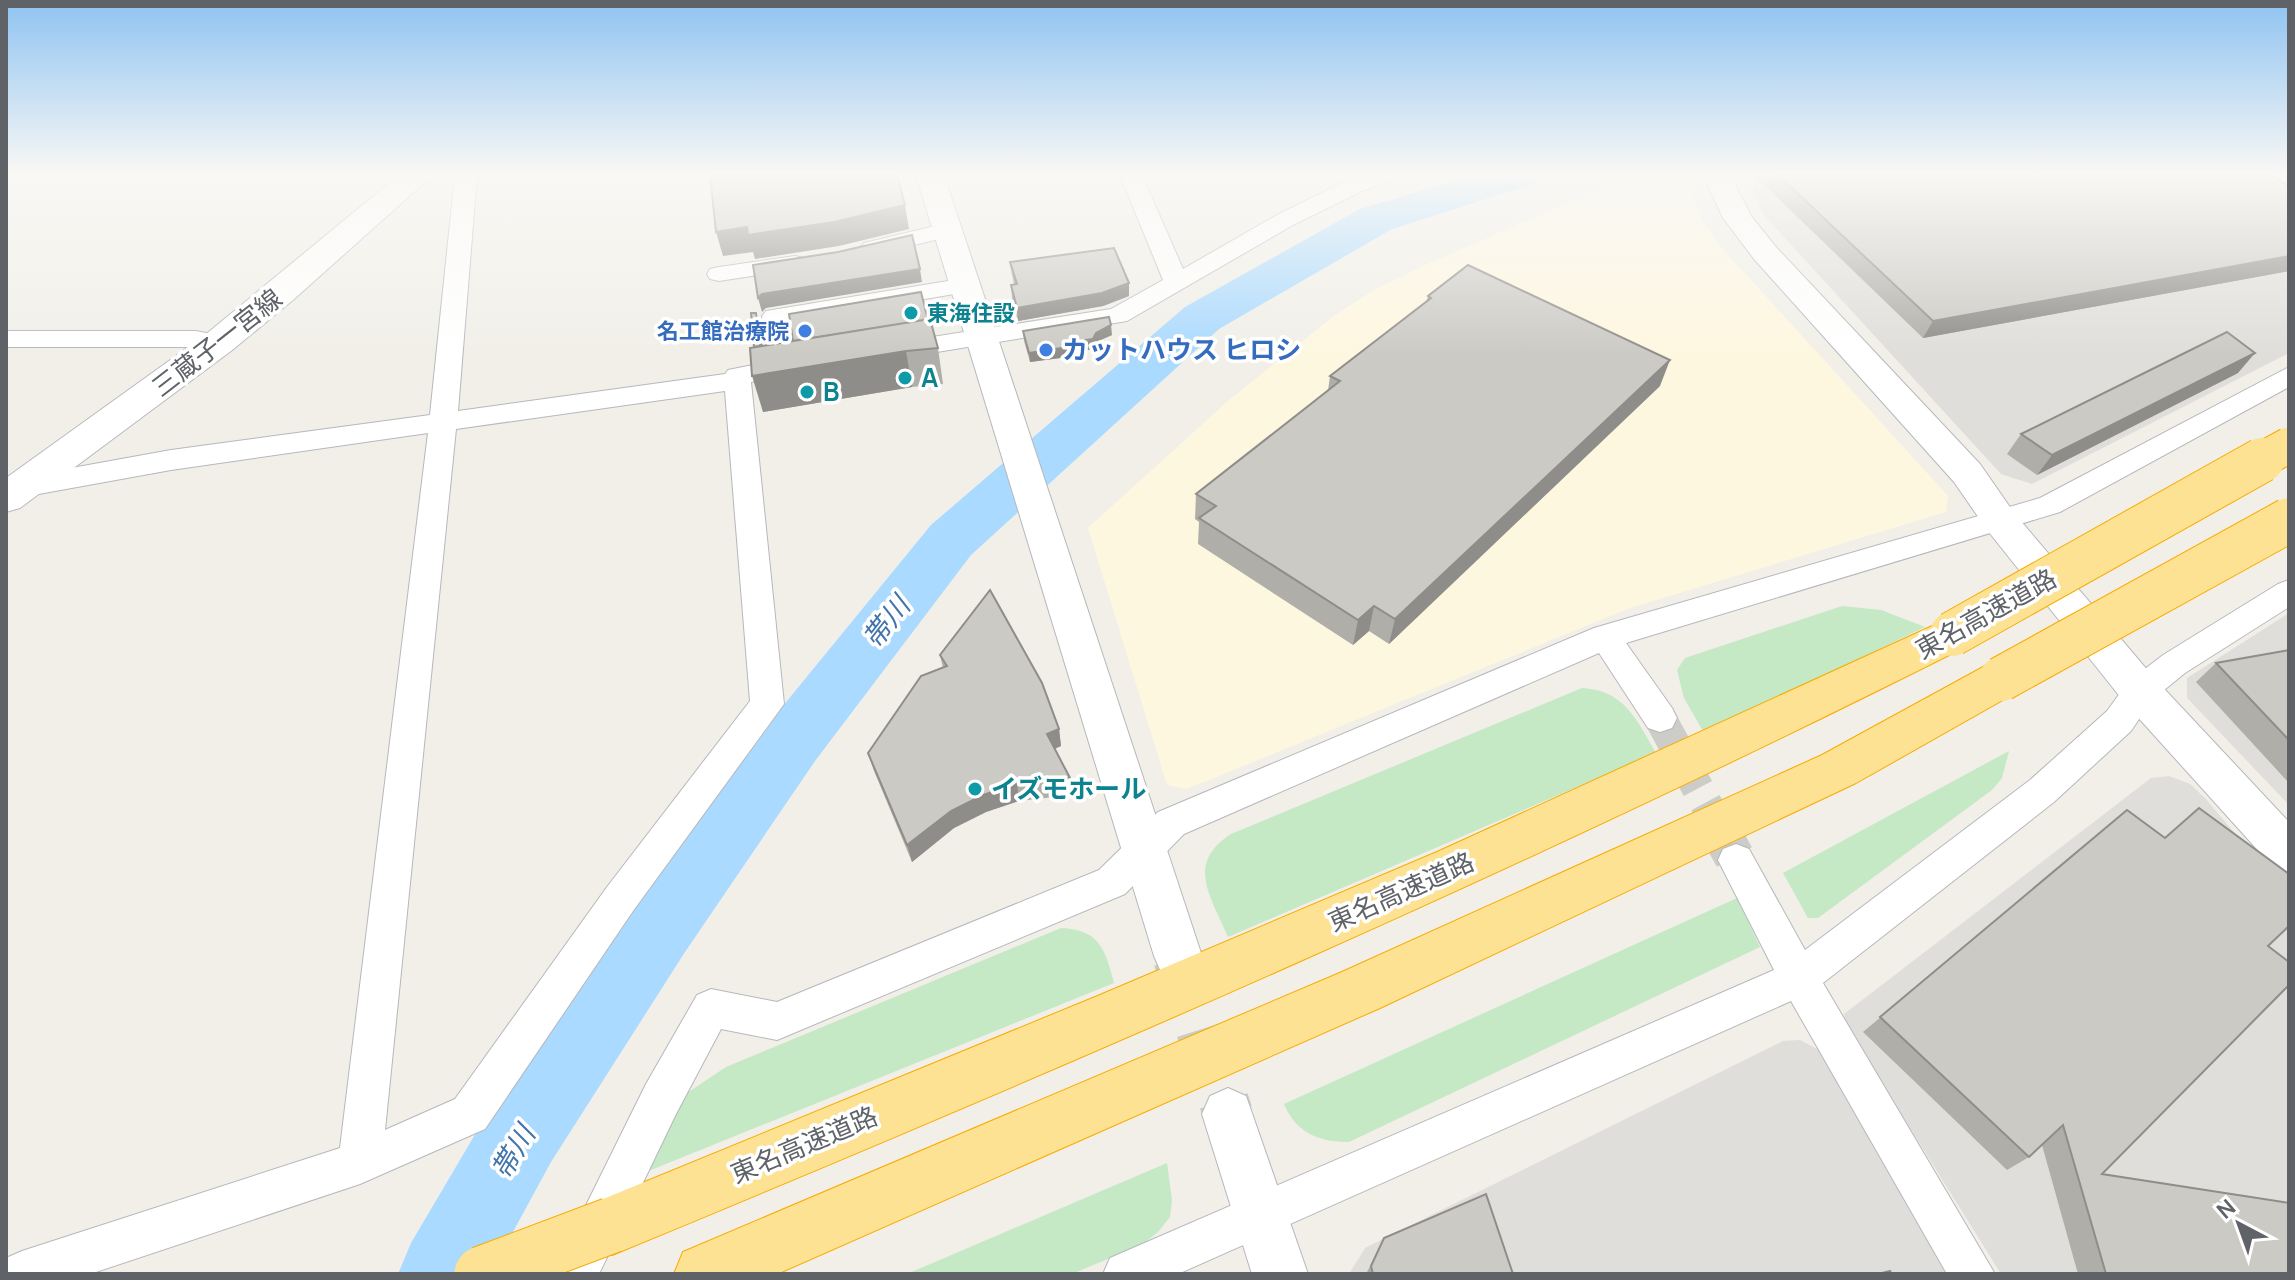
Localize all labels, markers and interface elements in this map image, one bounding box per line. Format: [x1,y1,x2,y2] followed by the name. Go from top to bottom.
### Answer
[144,280,289,404] street label: 三蔵子一宮線
[927,298,1015,328] place label: 東海住設
[902,304,920,322] marker: 東海住設
[657,316,789,346] place label: 名工館治療院
[796,322,814,340] marker: 名工館治療院
[1062,331,1301,367] place label: カットハウス ヒロシ
[1037,341,1055,359] marker: カットハウス ヒロシ
[921,359,938,395] place label: A
[896,369,914,387] marker: A
[823,373,839,409] place label: B
[798,383,816,401] marker: B
[1909,560,2062,667] street label: 東名高速道路
[853,585,919,655] water label: 帯川
[991,770,1146,806] place label: イズモホール
[966,780,984,798] marker: イズモホール
[1322,843,1479,939] street label: 東名高速道路
[725,1097,882,1191] street label: 東名高速道路
[481,1115,544,1185] water label: 帯川
[2199,1184,2279,1264] north arrow
[2210,1192,2242,1225] text: N

